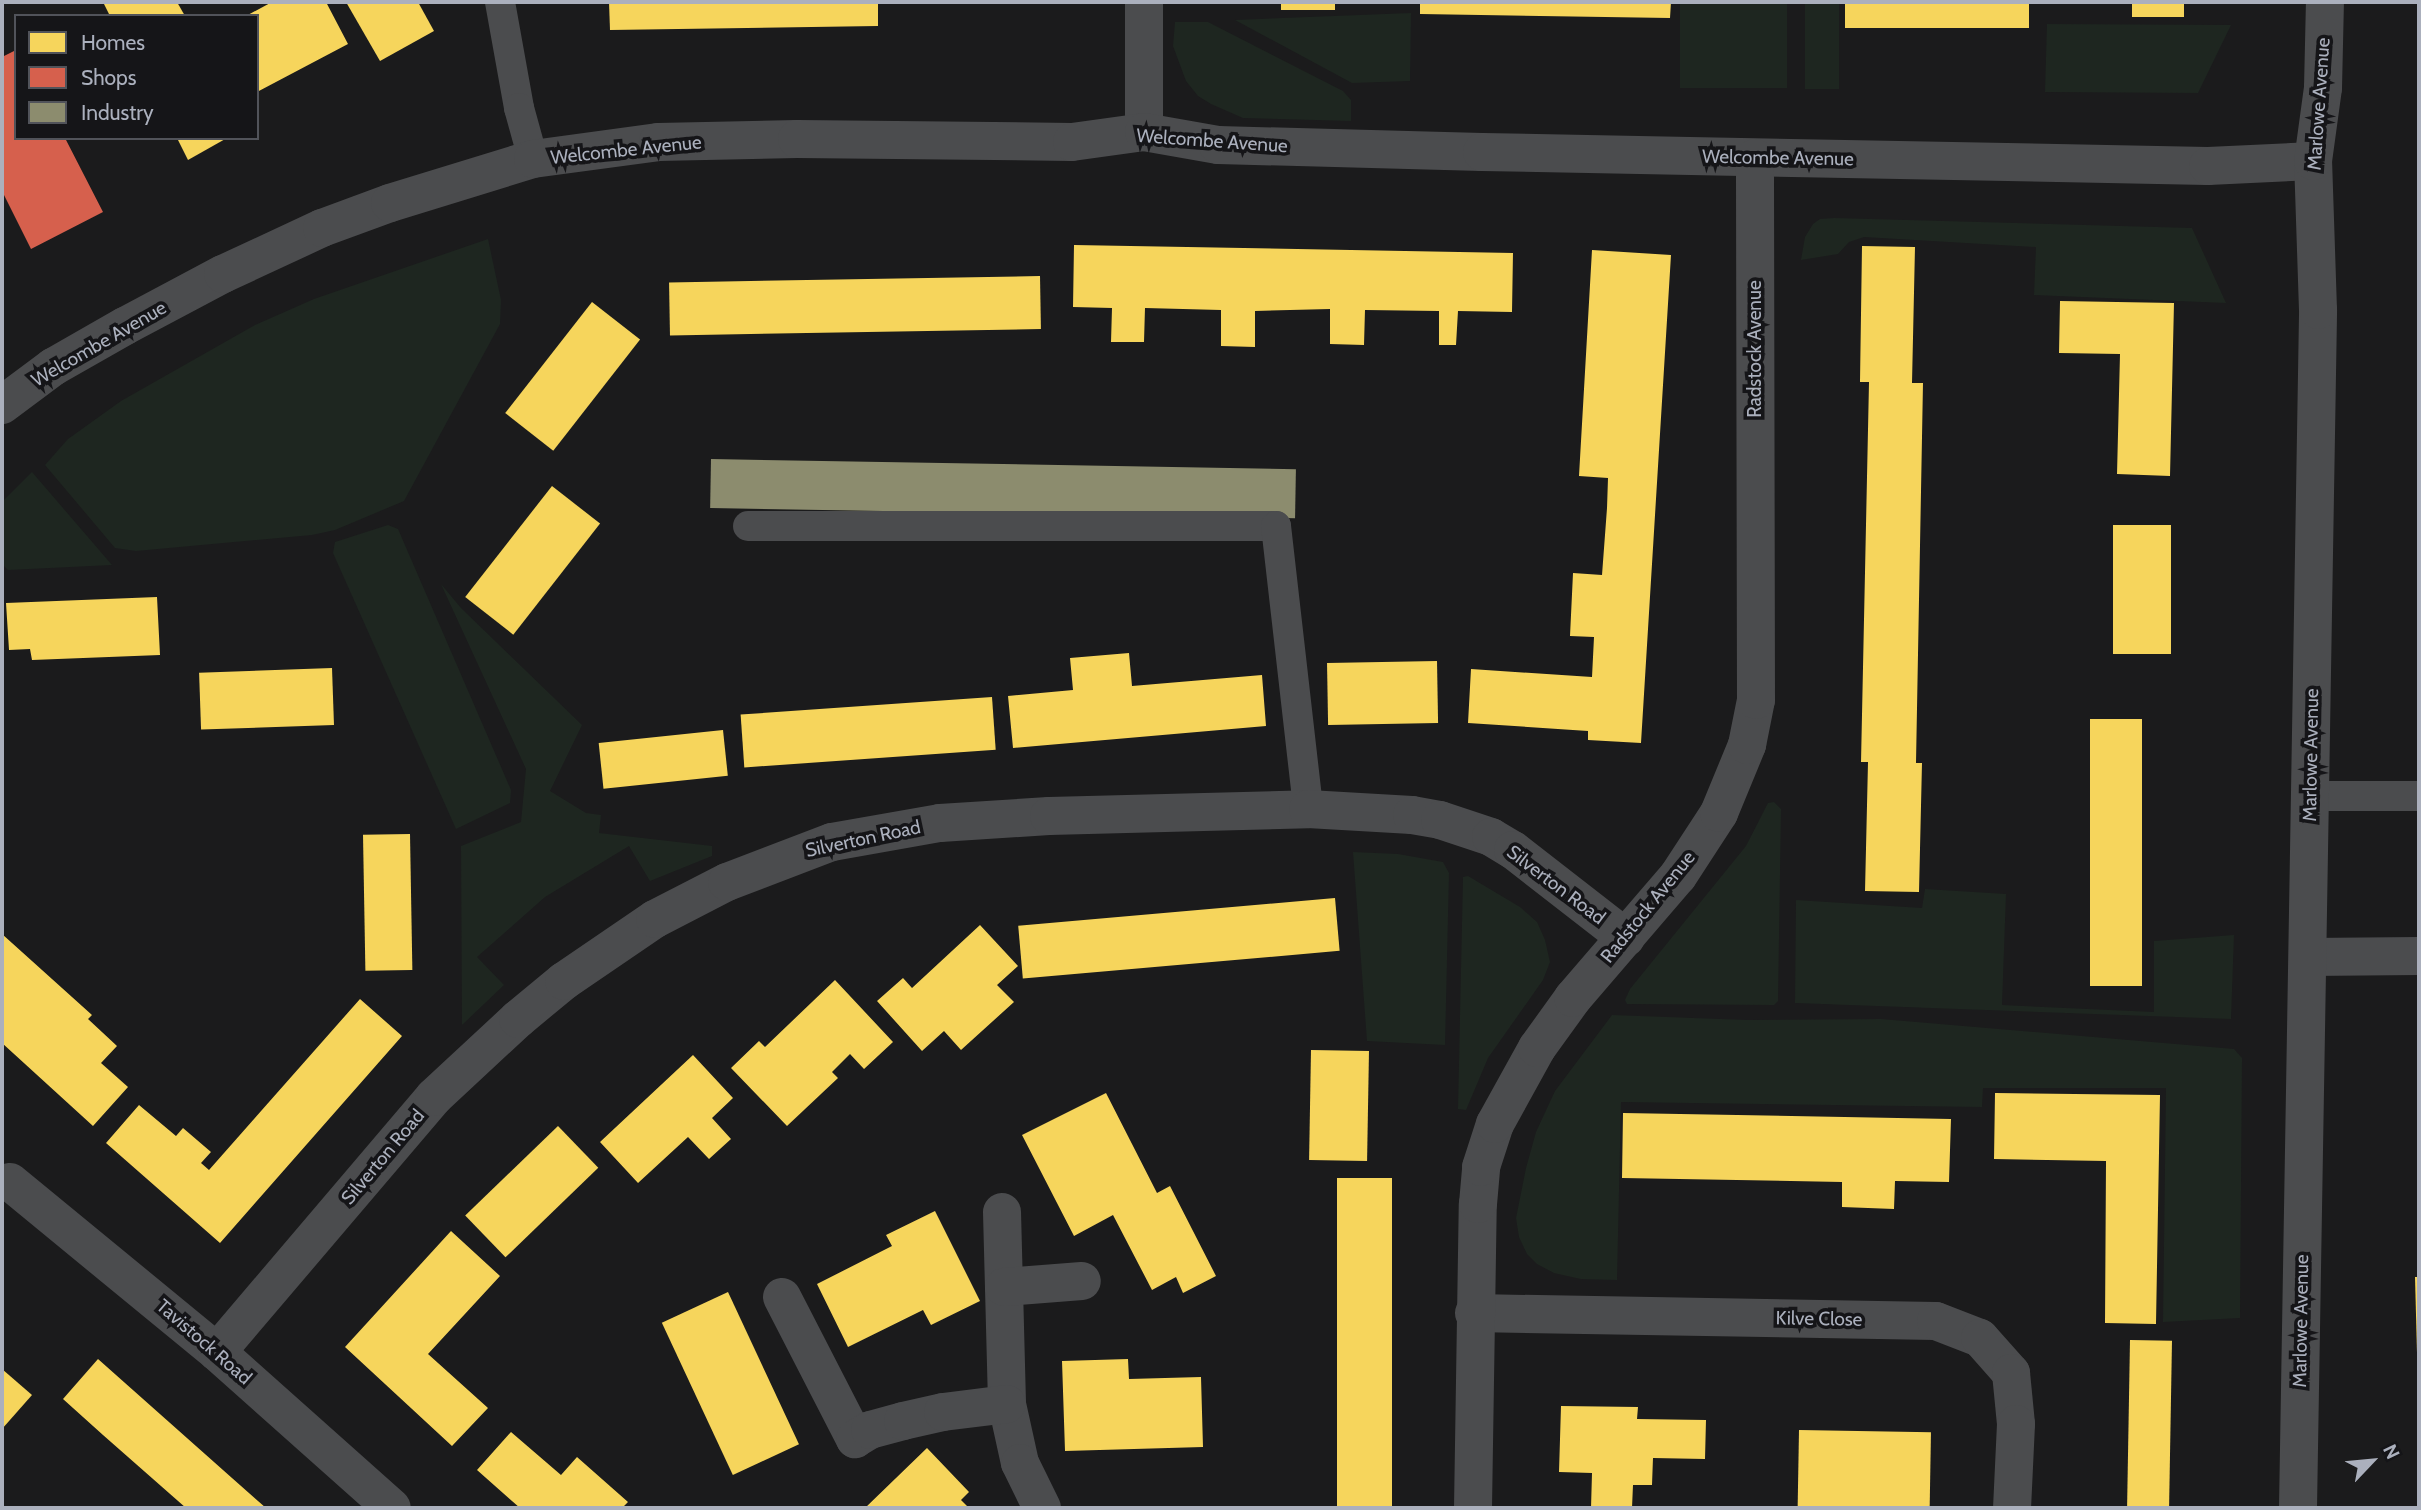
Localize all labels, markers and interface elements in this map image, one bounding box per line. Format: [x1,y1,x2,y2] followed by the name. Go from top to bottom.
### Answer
[14,14,259,140] legend
[81,30,145,55] text: Homes
[2303,37,2335,171] street label: Marlowe Avenue
[81,65,136,90] text: Shops
[81,100,154,125] text: Industry
[1136,124,1288,158] street label: Welcombe Avenue
[549,131,703,169] street label: Welcombe Avenue
[1702,145,1854,171] street label: Welcombe Avenue
[1744,280,1766,418] street label: Radstock Avenue
[28,296,170,392] street label: Welcombe Avenue
[2298,688,2324,822] street label: Marlowe Avenue
[803,816,923,862] street label: Silverton Road
[1502,841,1610,929] street label: Silverton Road
[1596,846,1700,968] street label: Radstock Avenue
[337,1105,429,1209] street label: Silverton Road
[2288,1254,2314,1388] street label: Marlowe Avenue
[152,1295,256,1389] street label: Tavistock Road
[1775,1307,1863,1331] street label: Kilve Close
[2337,1426,2407,1496] north arrow
[2378,1440,2405,1463] text: N

